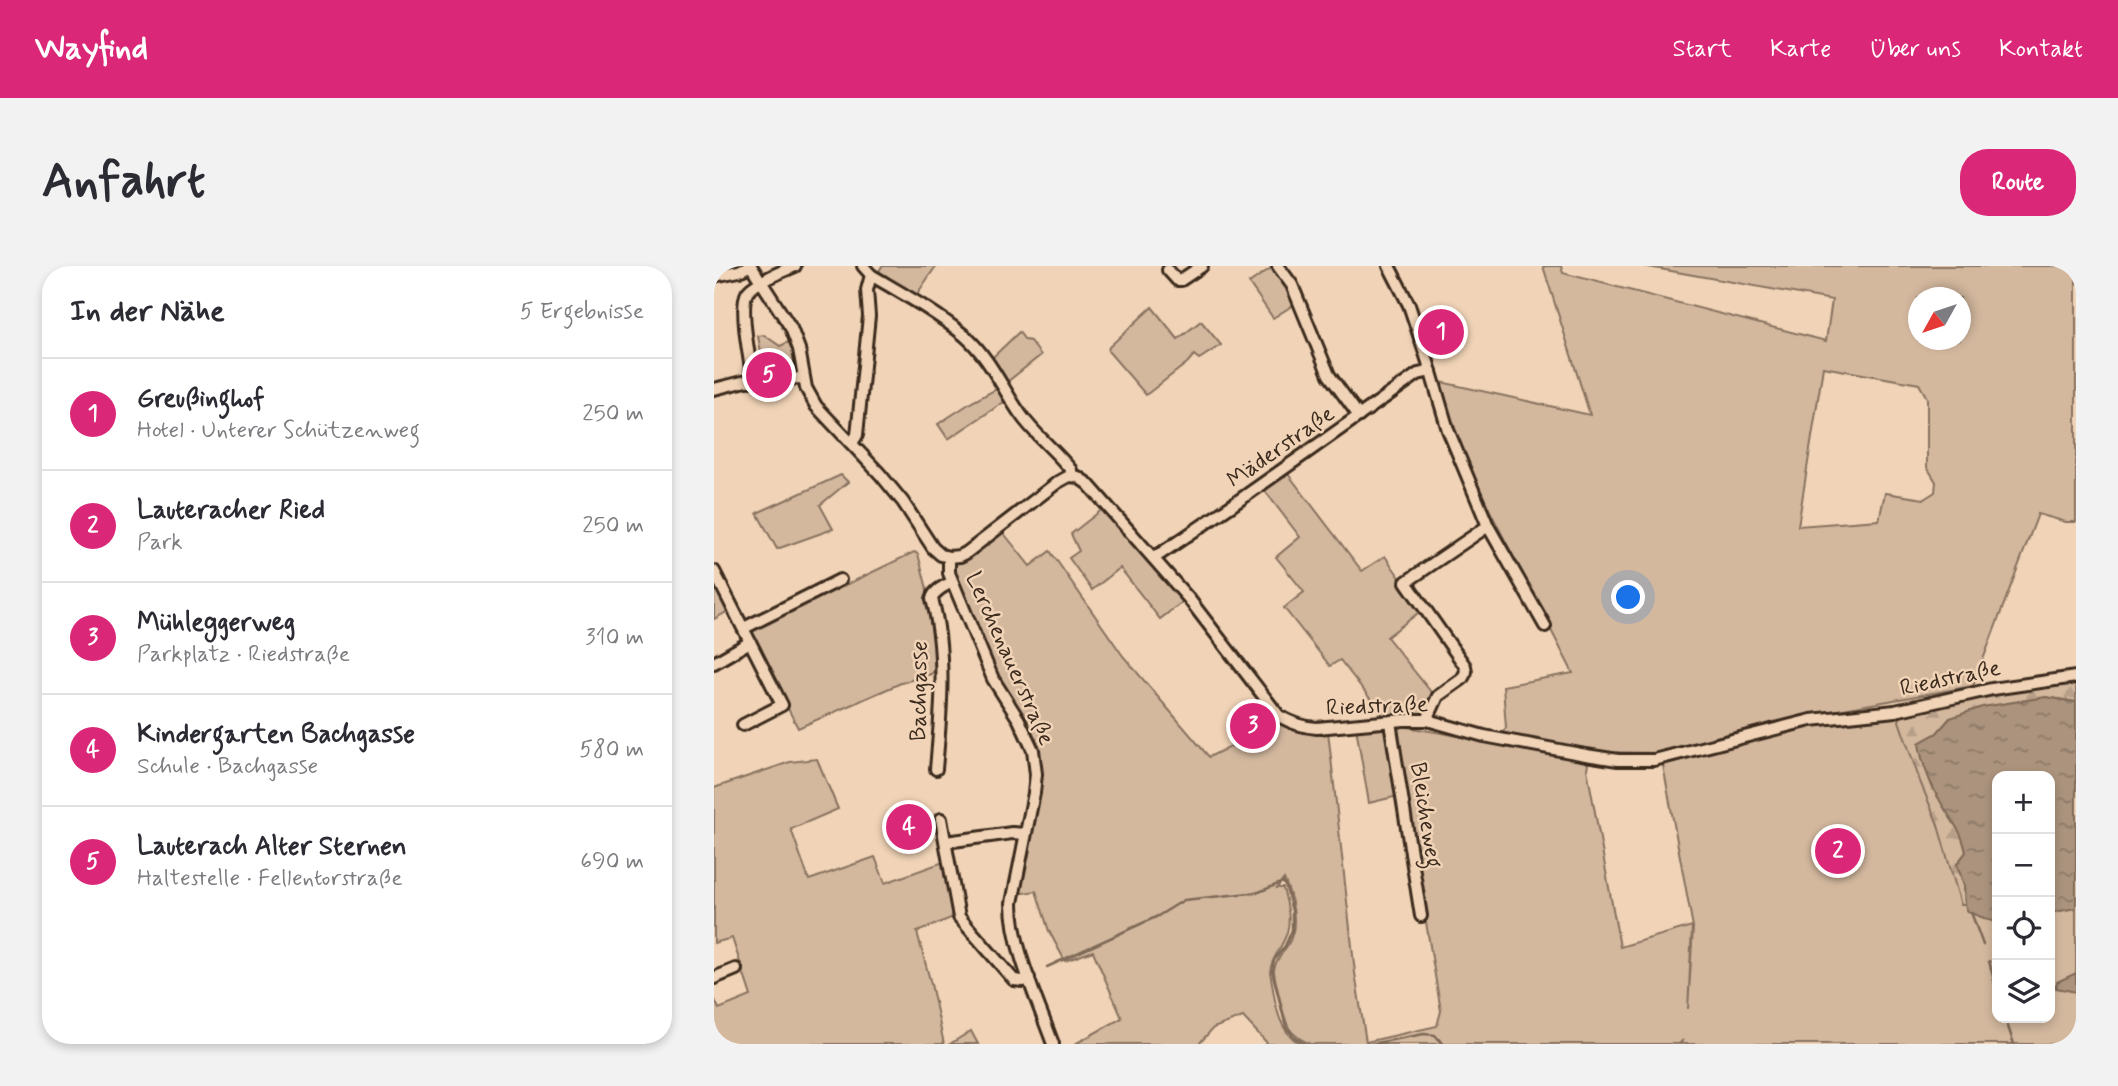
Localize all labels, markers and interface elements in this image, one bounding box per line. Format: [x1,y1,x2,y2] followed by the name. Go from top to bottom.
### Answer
[35,27,148,71] text: Wayfind
[1672,34,1732,65] text: Start
[1770,34,1831,65] text: Karte
[1869,34,1961,65] text: Über uns
[1999,34,2083,65] text: Kontakt
[1960,149,2076,216] button: Route
[42,150,205,215] text: Anfahrt
[1908,287,1971,350] north arrow
[70,292,225,331] text: In der Nähe
[520,297,644,327] text: 5 Ergebnisse
[1418,306,1464,358] pin: 1
[746,349,792,401] pin: 5
[137,382,265,416] text: Greußinghof
[88,399,98,429] text: 1
[582,399,644,429] text: 250 m
[1221,400,1341,496] street label: Mäderstraße
[137,416,420,446] text: Hotel · Unterer Schützenweg
[137,494,325,528] text: Lauteracher Ried
[87,511,99,541] text: 2
[582,511,644,541] text: 250 m
[137,528,183,558] text: Park
[958,567,1061,750] street label: Lerchenauerstraße
[1611,580,1645,614] your location
[137,606,295,640] text: Mühleggerweg
[88,623,98,653] text: 3
[585,623,644,653] text: 310 m
[137,640,350,670] text: Parkplatz · Riedstraße
[904,641,936,742] street label: Bachgasse
[1897,654,2003,704] street label: Riedstraße
[1326,690,1429,724] street label: Riedstraße
[1230,700,1276,752] pin: 3
[137,718,415,752] text: Kindergarten Bachgasse
[86,735,100,765] text: 4
[579,735,644,765] text: 580 m
[137,752,318,782] text: Schule · Bachgasse
[1400,760,1448,871] street label: Bleicheweg
[1992,771,2055,1023] map controls
[1992,771,2055,834] button: +
[886,801,932,853] pin: 4
[1815,825,1861,877] pin: 2
[137,830,407,864] text: Lauterach Alter Sternen
[1992,834,2055,897] button: −
[86,847,100,877] text: 5
[580,847,644,877] text: 690 m
[137,864,403,894] text: Haltestelle · Fellentorstraße
[1992,897,2055,960] button: locate
[1992,960,2055,1023] button: layers

